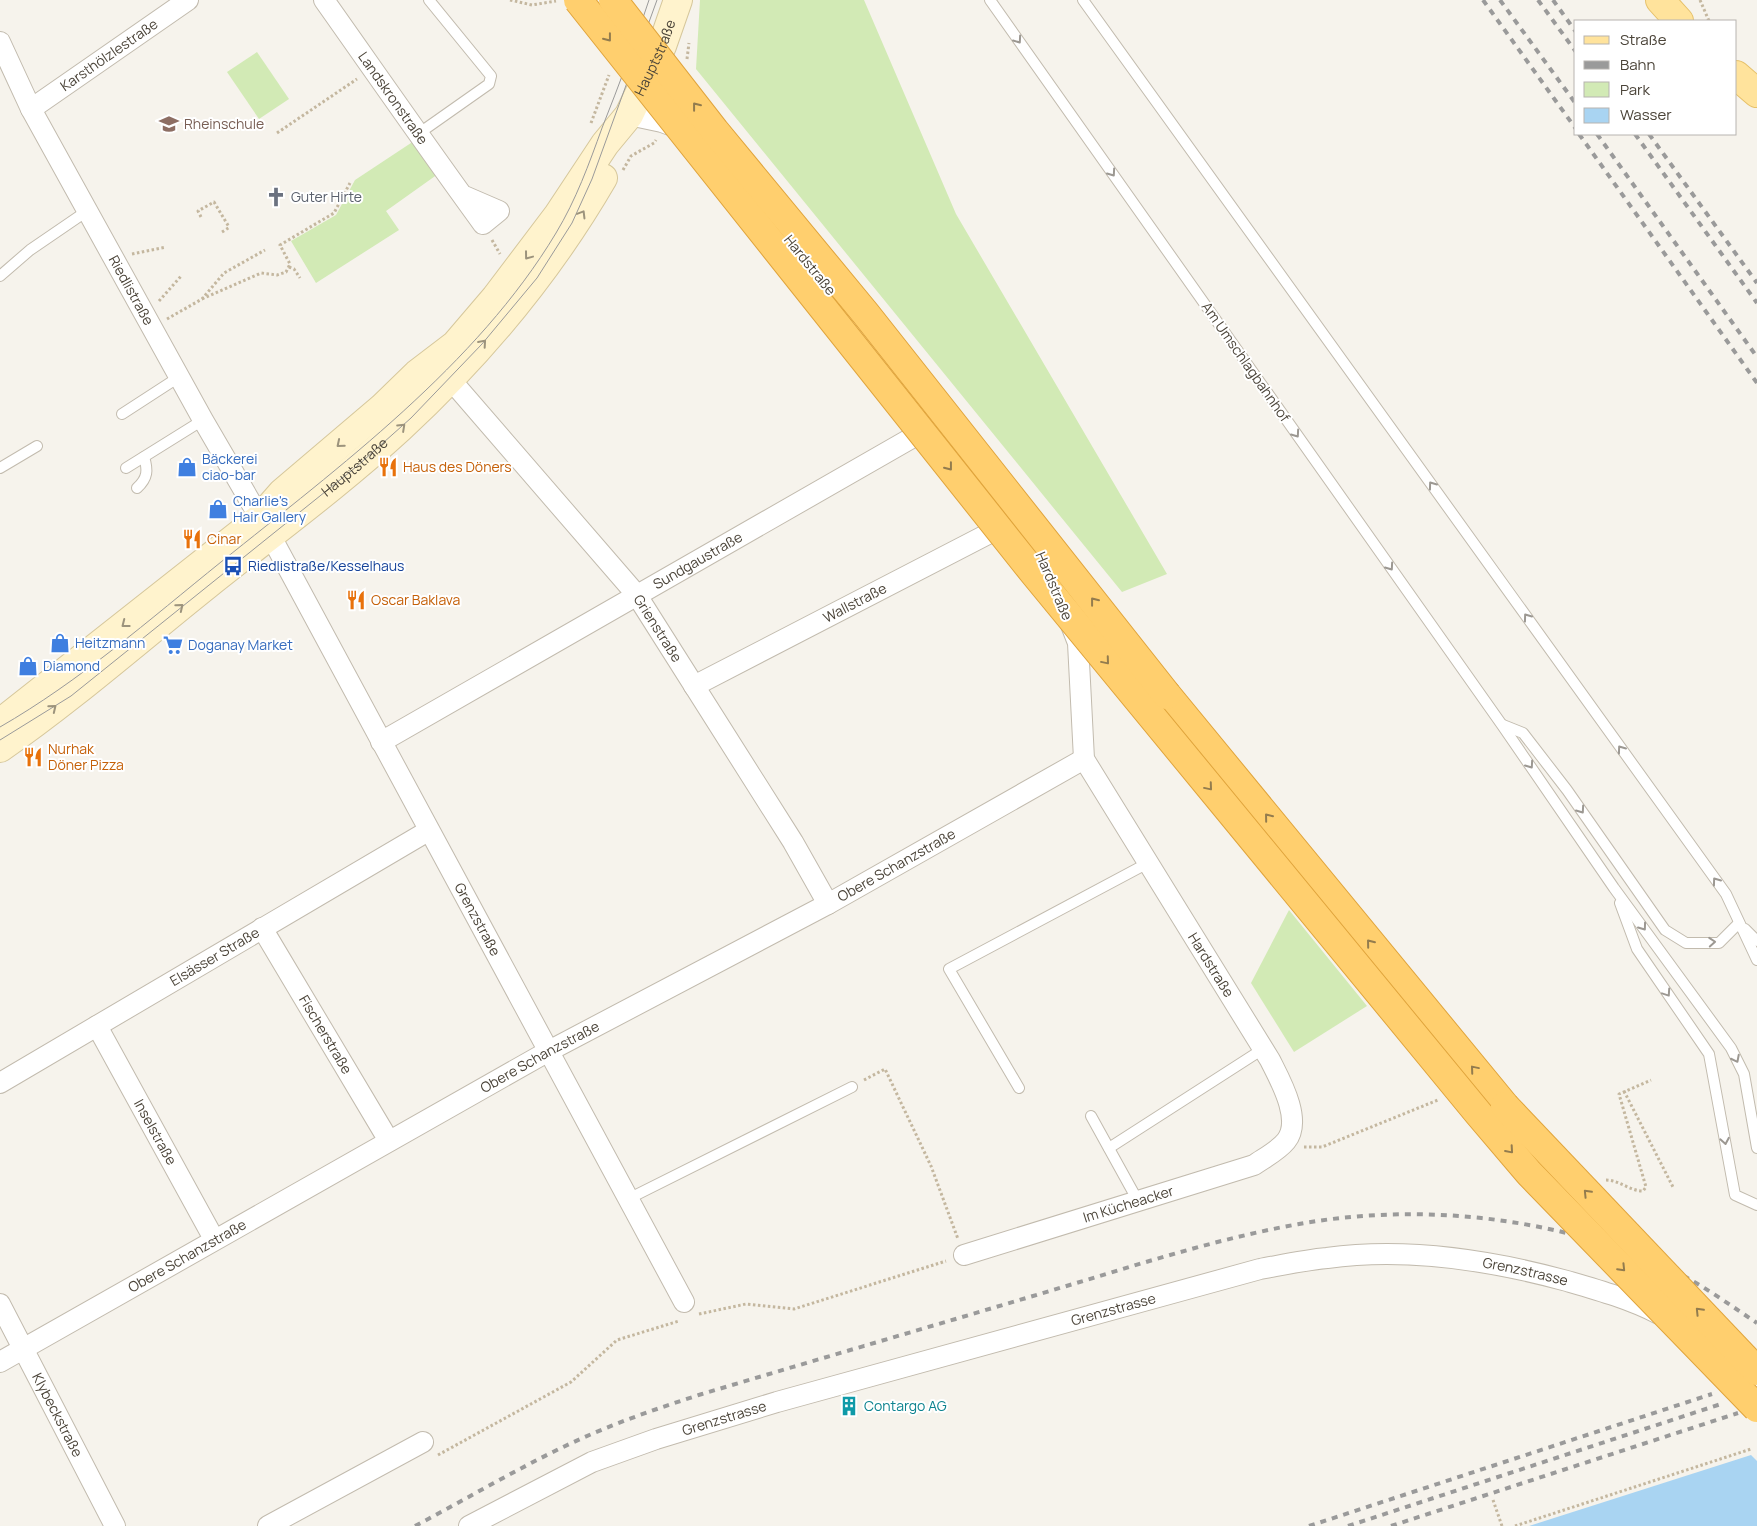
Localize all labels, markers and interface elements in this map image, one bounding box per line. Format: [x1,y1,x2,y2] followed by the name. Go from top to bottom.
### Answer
[56,14,161,95] street label: Karsthölzlestraße
[630,17,680,99] street label: Hauptstraße
[1574,20,1737,135] legend
[1620,29,1667,50] text: Straße
[603,32,611,41] one-way arrow
[1012,34,1021,44] one-way arrow
[354,48,433,148] street label: Landskronstraße
[1620,54,1655,75] text: Bahn
[1620,79,1650,100] text: Park
[693,102,702,112] one-way arrow
[1620,104,1672,125] text: Wasser
[158,113,180,135] school or university icon: Rheinschule
[184,114,264,133] place label: Rheinschule
[1106,167,1115,176] one-way arrow
[265,186,287,208] church icon: Guter Hirte
[291,187,362,206] place label: Guter Hirte
[575,210,585,219] one-way arrow
[780,230,841,299] street label: Hardstraße
[525,250,533,259] one-way arrow
[105,252,159,328] street label: Riedlistraße
[1198,298,1295,425] street label: Am Umschlagbahnhof
[477,339,486,348] one-way arrow
[396,424,405,433] one-way arrow
[1290,428,1299,438] one-way arrow
[317,433,392,500] street label: Hauptstraße
[337,438,346,447] one-way arrow
[202,449,257,484] place label: Bäckerei ciao-bar
[176,456,198,478] shop icon: Bäckerei ciao-bar
[377,456,399,478] restaurant icon: Haus des Döners
[403,457,512,476] place label: Haus des Döners
[943,461,951,470] one-way arrow
[1429,481,1438,491] one-way arrow
[233,491,307,526] place label: Charlie's Hair Gallery
[207,498,229,520] shop icon: Charlie's Hair Gallery
[649,527,746,593] street label: Sundgaustraße
[181,528,203,550] restaurant icon: Cinar
[207,529,241,548] place label: Cinar
[1032,549,1077,623] street label: Hardstraße
[222,555,244,577] bus stop icon: Riedlistraße/Kesselhaus
[248,556,404,575] place label: Riedlistraße/Kesselhaus
[1384,561,1393,570] one-way arrow
[820,578,890,627] street label: Wallstraße
[345,589,367,611] restaurant icon: Oscar Baklava
[371,590,460,609] place label: Oscar Baklava
[630,591,687,666] street label: Grienstraße
[1091,598,1099,607] one-way arrow
[174,603,183,612] one-way arrow
[1524,614,1532,623] one-way arrow
[122,618,131,627] one-way arrow
[49,632,71,654] shop icon: Heitzmann
[75,633,145,652] place label: Heitzmann
[162,634,184,656] supermarket icon: Doganay Market
[188,635,293,654] place label: Doganay Market
[17,655,39,677] shop icon: Diamond
[43,656,100,675] place label: Diamond
[1100,656,1109,665] one-way arrow
[47,705,56,714] one-way arrow
[48,739,124,774] place label: Nurhak Döner Pizza
[1618,745,1627,755] one-way arrow
[22,746,44,768] restaurant icon: Nurhak Döner Pizza
[1524,759,1533,769] one-way arrow
[1204,781,1213,790] one-way arrow
[1575,804,1584,814] one-way arrow
[1264,814,1273,823] one-way arrow
[834,824,959,906] street label: Obere Schanzstraße
[1713,877,1722,886] one-way arrow
[450,879,505,959] street label: Grenzstraße
[1637,921,1645,930] one-way arrow
[166,923,262,990] street label: Elsässer Straße
[1184,929,1239,1001] street label: Hardstraße
[1708,937,1716,948] one-way arrow
[1367,940,1376,949] one-way arrow
[1661,987,1670,997] one-way arrow
[295,991,357,1077] street label: Fischerstraße
[477,1016,602,1097] street label: Obere Schanzstraße
[1730,1054,1740,1063] one-way arrow
[1470,1065,1479,1074] one-way arrow
[130,1095,181,1168] street label: Inselstraße
[1720,1137,1730,1145] one-way arrow
[1504,1144,1513,1153] one-way arrow
[1080,1181,1176,1227] street label: Im Kücheacker
[1584,1190,1593,1199] one-way arrow
[124,1215,249,1297] street label: Obere Schanzstraße
[1481,1252,1570,1290] street label: Grenzstrasse
[1616,1262,1625,1271] one-way arrow
[1069,1288,1158,1330] street label: Grenzstrasse
[1696,1308,1705,1317] one-way arrow
[28,1369,88,1460] street label: Klybeckstraße
[838,1395,860,1417] building icon: Contargo AG
[680,1396,768,1439] street label: Grenzstrasse
[864,1396,947,1415] place label: Contargo AG

